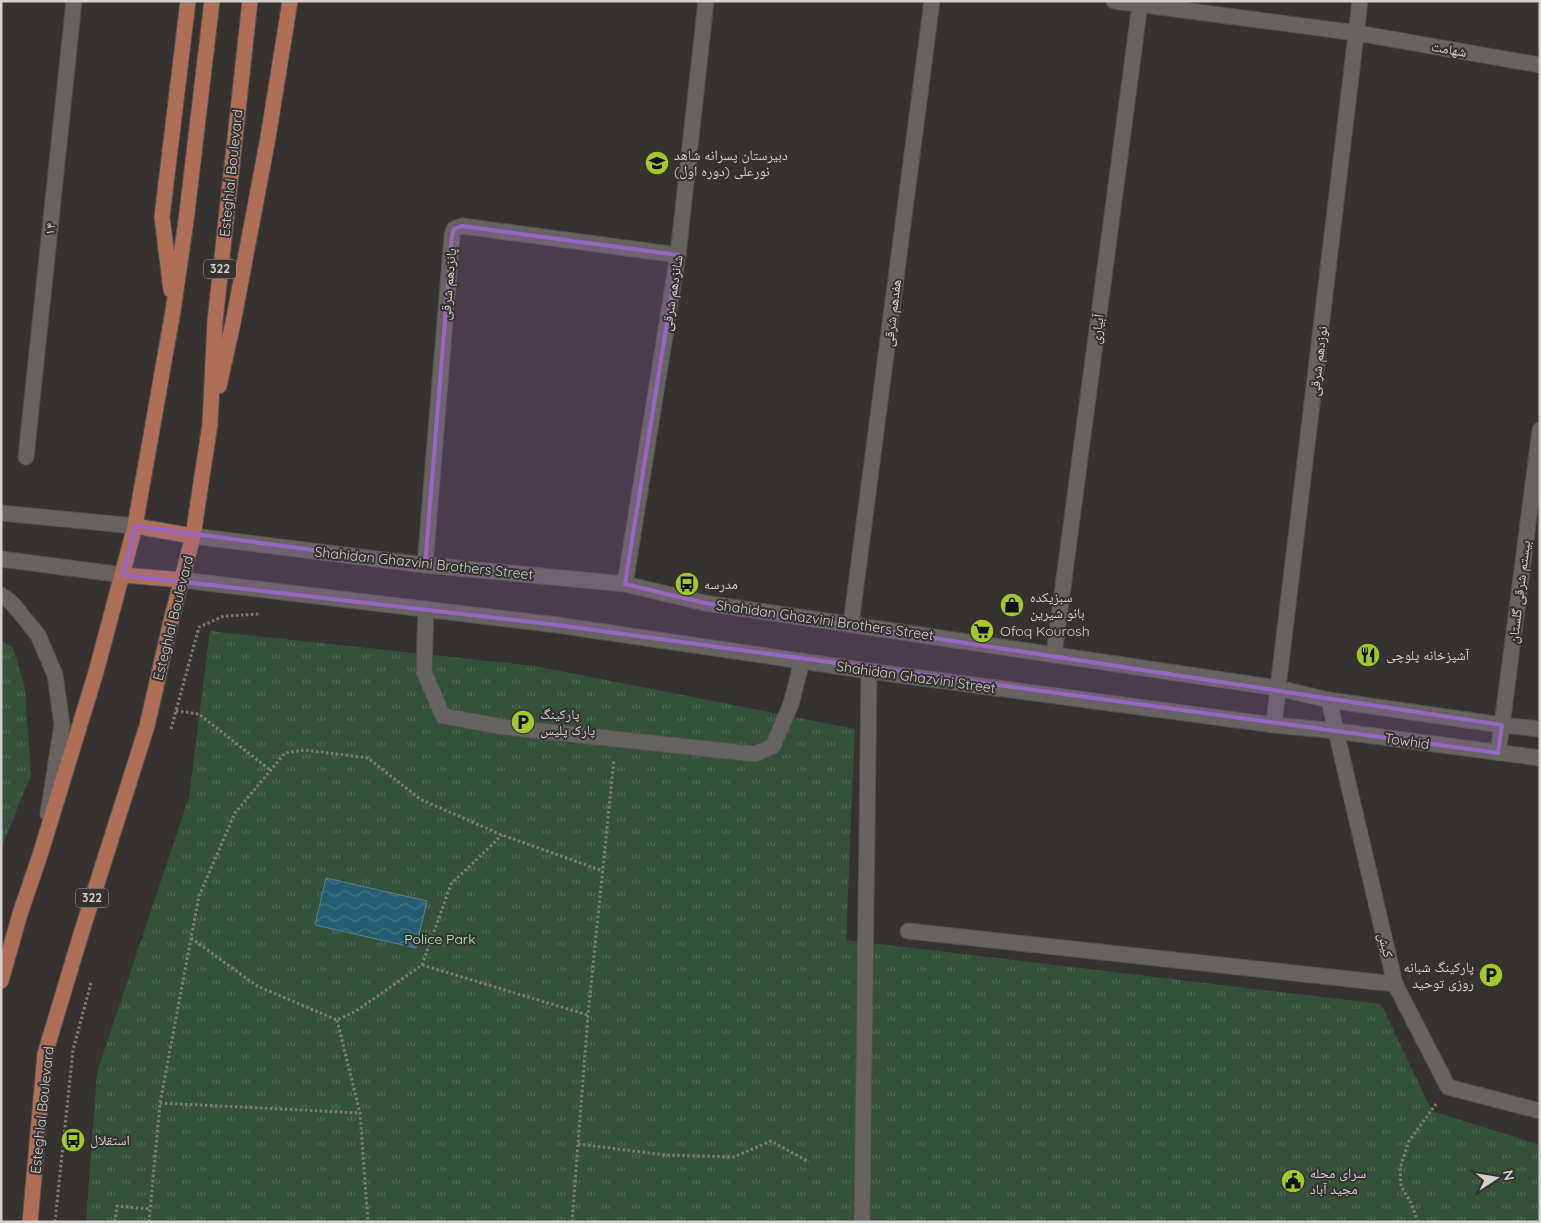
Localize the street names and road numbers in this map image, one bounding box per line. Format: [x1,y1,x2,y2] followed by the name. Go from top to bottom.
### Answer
[1430,37,1468,61] street label: شهامت
[215,108,247,238] street label: Esteghlal Boulevard
[40,222,60,236] street label: ۱۴
[436,247,461,321] street label: پانزدهم شرقی
[657,254,688,332] street label: شانزدهم شرقی
[204,260,236,278] road number: 322
[879,278,906,348] street label: هفدهم شرقی
[1086,313,1108,345] street label: آبیاری
[1305,325,1332,397] street label: نوزدهم شرقی
[1504,539,1535,645] street label: بیستم شرقی گلستان
[314,543,534,583] street label: Shahidan Ghazvini Brothers Street
[149,554,197,682] street label: Esteghlal Boulevard
[715,596,935,644] street label: Shahidan Ghazvini Brothers Street
[835,657,997,697] street label: Shahidan Ghazvini Street
[1383,729,1431,753] street label: Towhid
[76,888,108,908] road number: 322
[1374,931,1398,959] street label: کیش
[26,1045,58,1175] street label: Esteghlal Boulevard

